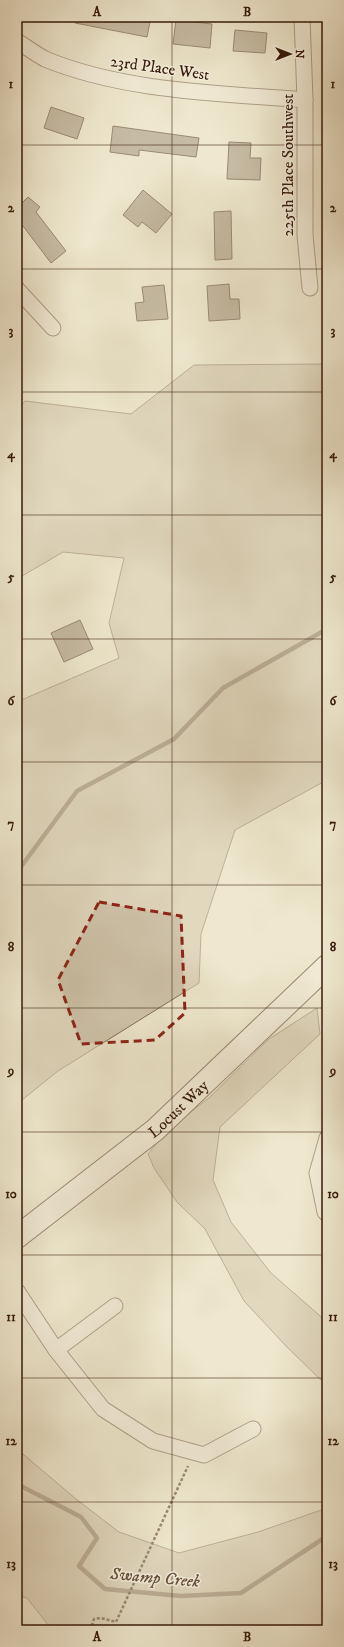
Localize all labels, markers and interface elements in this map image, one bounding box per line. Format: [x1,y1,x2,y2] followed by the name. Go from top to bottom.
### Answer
[92,4,102,20] text: A
[243,4,251,20] text: B
[270,34,310,74] north arrow
[292,49,306,59] text: N
[109,51,211,85] street label: 23rd Place West
[9,76,14,92] text: 1
[331,76,336,92] text: 1
[278,94,298,236] street label: 225th Place Southwest
[8,200,15,216] text: 2
[330,200,337,216] text: 2
[9,323,14,339] text: 3
[331,323,336,339] text: 3
[6,446,15,463] text: 4
[328,446,337,463] text: 4
[7,569,15,585] text: 5
[329,569,337,585] text: 5
[8,693,16,709] text: 6
[330,693,338,709] text: 6
[8,816,15,832] text: 7
[330,816,337,832] text: 7
[8,939,15,955] text: 8
[330,939,337,955] text: 8
[7,1063,14,1079] text: 9
[329,1063,336,1079] text: 9
[144,1075,213,1143] street label: Locust Way
[5,1186,17,1202] text: 10
[327,1186,339,1202] text: 10
[6,1309,16,1325] text: 11
[328,1309,338,1325] text: 11
[5,1433,17,1449] text: 12
[327,1433,339,1449] text: 12
[6,1556,16,1572] text: 13
[328,1556,338,1572] text: 13
[108,1563,202,1593] water label: Swamp Creek
[92,1629,102,1645] text: A
[243,1629,251,1645] text: B

